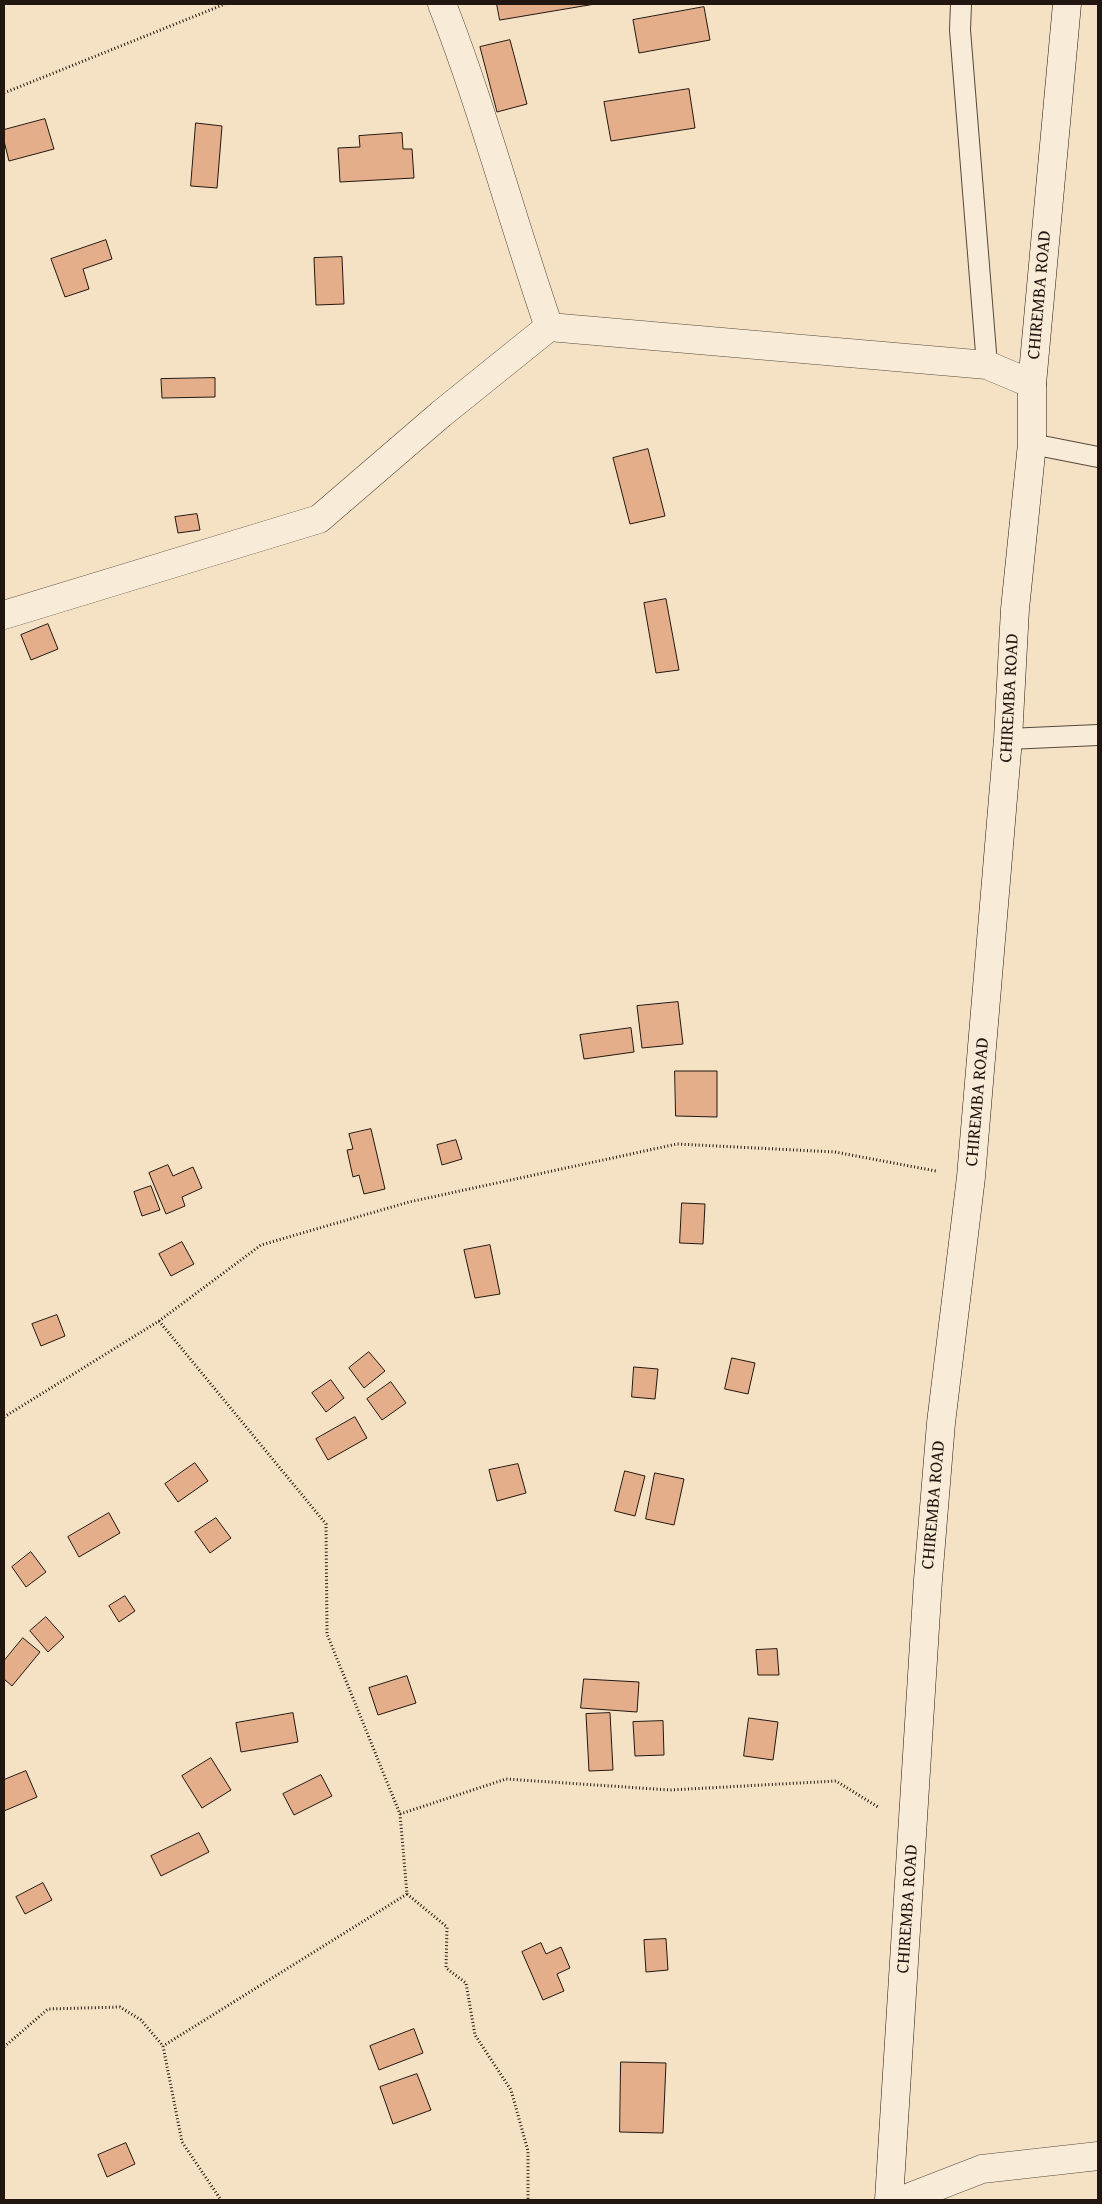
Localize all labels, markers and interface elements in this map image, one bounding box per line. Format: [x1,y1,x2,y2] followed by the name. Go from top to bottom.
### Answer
[1024,230,1056,360] street label: CHIREMBA ROAD
[996,633,1024,763] street label: CHIREMBA ROAD
[962,1037,994,1167] street label: CHIREMBA ROAD
[918,1440,950,1570] street label: CHIREMBA ROAD
[893,1844,923,1974] street label: CHIREMBA ROAD

